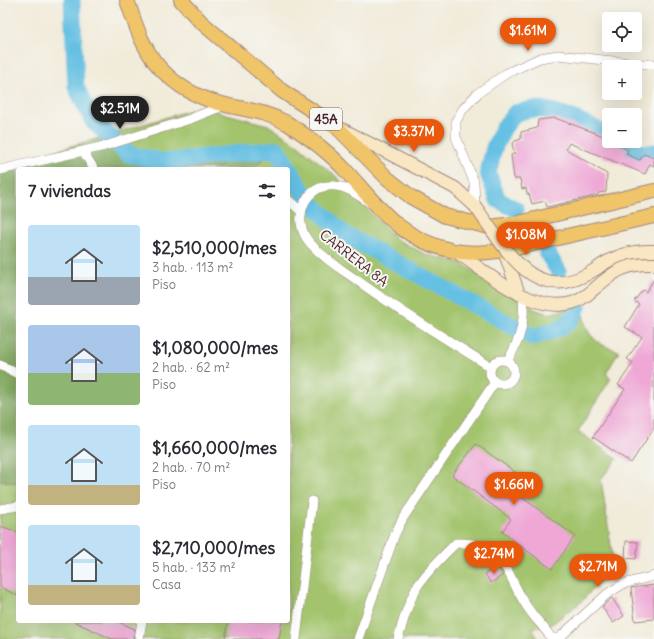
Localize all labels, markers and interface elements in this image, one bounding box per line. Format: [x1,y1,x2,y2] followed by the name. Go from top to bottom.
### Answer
[602,12,642,148] map controls
[602,12,642,52] button: locate
[495,18,561,52] pin: $1.61M
[509,22,547,39] text: $1.61M
[602,60,642,100] button: +
[87,96,153,130] pin: $2.51M
[100,100,140,117] text: $2.51M
[310,108,342,130] road number: 45A
[602,108,642,148] button: −
[381,119,447,153] pin: $3.37M
[393,123,435,140] text: $3.37M
[28,180,111,202] text: 7 viviendas
[256,180,278,202] icon: filters
[493,222,559,256] pin: $1.08M
[316,226,392,290] street label: CARRERA 8A
[505,226,547,243] text: $1.08M
[152,237,277,259] text: $2,510,000/mes
[60,241,108,289] icon: home
[152,259,233,276] text: 3 hab. · 113 m²
[152,276,176,293] text: Piso
[152,337,278,359] text: $1,080,000/mes
[60,341,108,389] icon: home
[152,359,230,376] text: 2 hab. · 62 m²
[152,376,176,393] text: Piso
[152,437,277,459] text: $1,660,000/mes
[60,441,108,489] icon: home
[152,459,230,476] text: 2 hab. · 70 m²
[481,472,547,506] pin: $1.66M
[152,476,176,493] text: Piso
[494,476,534,493] text: $1.66M
[152,537,275,559] text: $2,710,000/mes
[60,541,108,589] icon: home
[461,541,527,575] pin: $2.74M
[473,545,515,562] text: $2.74M
[565,554,631,588] pin: $2.71M
[578,558,618,575] text: $2.71M
[152,559,236,576] text: 5 hab. · 133 m²
[152,576,181,593] text: Casa

